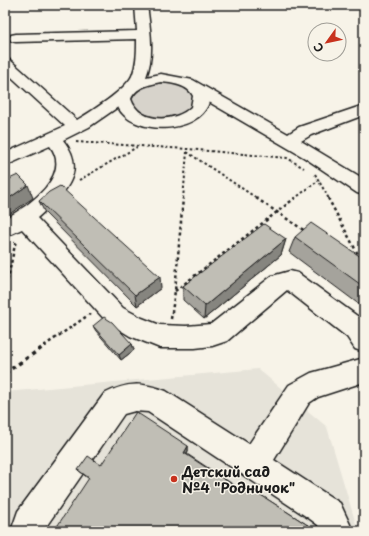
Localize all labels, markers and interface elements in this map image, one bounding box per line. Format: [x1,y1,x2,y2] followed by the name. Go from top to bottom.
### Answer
[307,22,347,62] north arrow
[309,40,328,56] text: С
[181,461,295,498] place label: Детский сад №4 "Родничок"
[169,474,179,484] marker: Детский сад №4 "Родничок"

